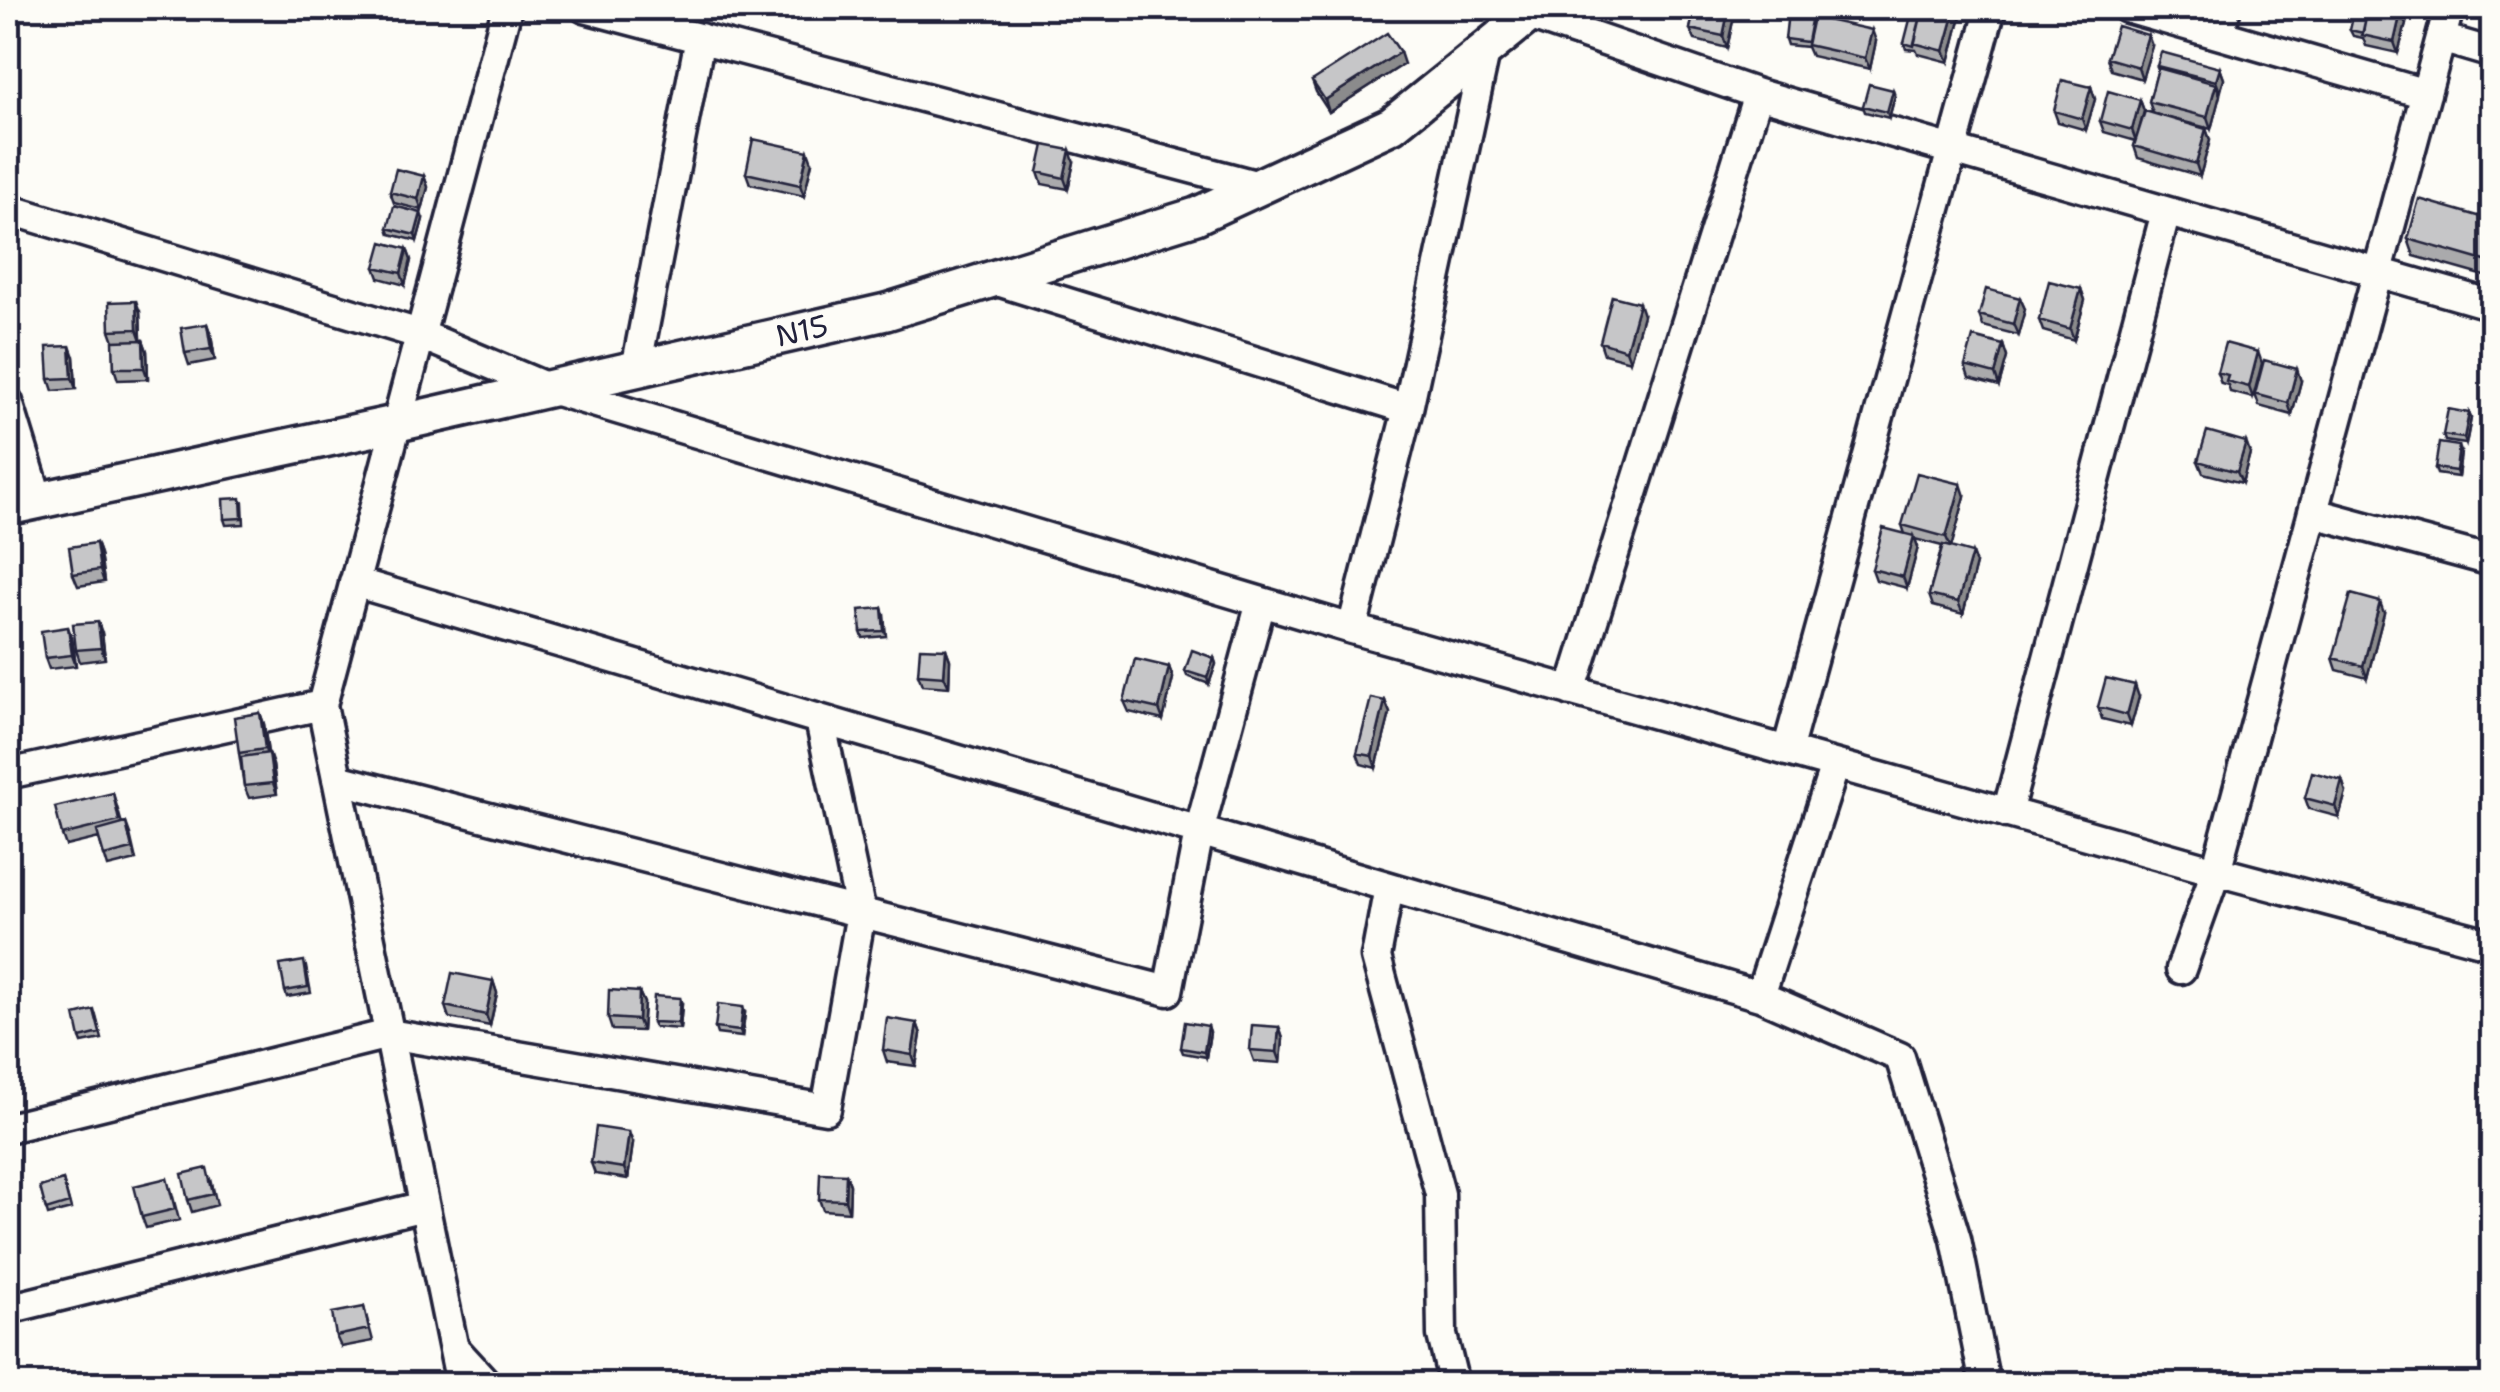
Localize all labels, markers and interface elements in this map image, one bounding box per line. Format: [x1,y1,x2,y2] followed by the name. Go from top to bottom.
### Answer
[772,305,832,356] street label: N15

